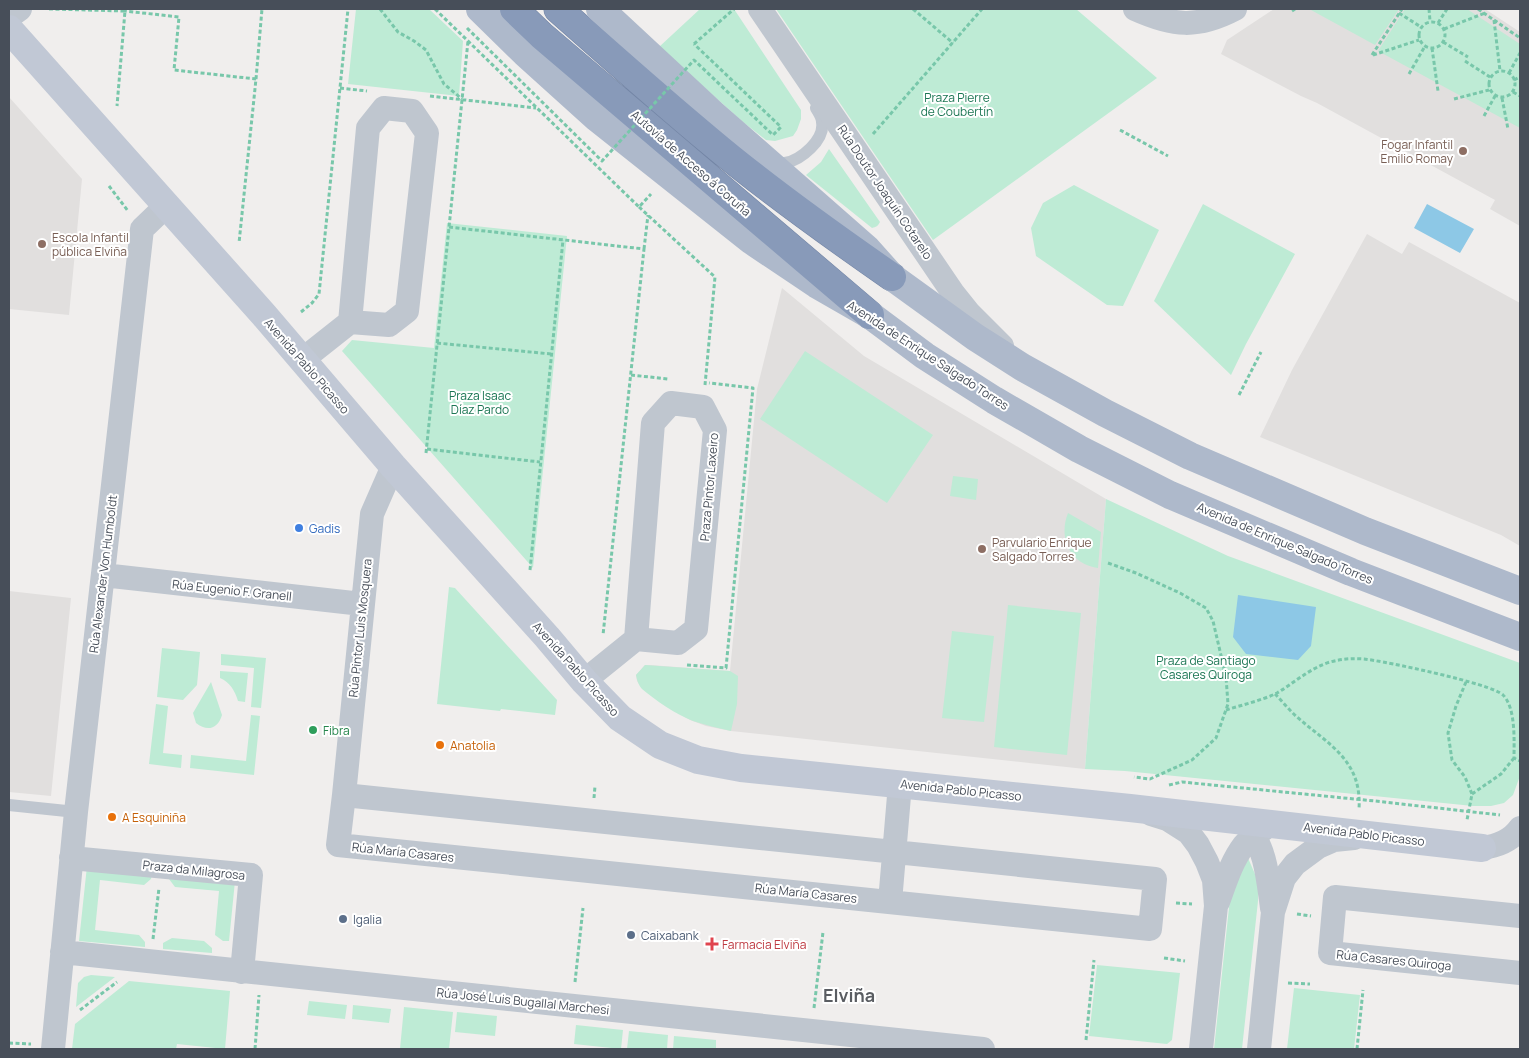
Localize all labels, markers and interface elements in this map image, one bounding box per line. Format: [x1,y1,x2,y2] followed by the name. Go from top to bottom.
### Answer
[921,89,993,120] park label: Praza Pierre de Coubertín
[627,106,755,220] street label: Autovía de Acceso á Coruña
[834,122,936,262] street label: Rúa Doutor Joaquín Cotarelo
[1381,136,1454,167] place label: Fogar Infantil Emilio Romay
[1457,145,1469,157] marker: Fogar Infantil Emilio Romay
[52,229,129,260] place label: Escola Infantil pública Elviña
[36,238,48,250] marker: Escola Infantil pública Elviña
[844,296,1012,414] street label: Avenida de Enrique Salgado Torres
[261,314,353,418] street label: Avenida Pablo Picasso
[449,387,511,418] park label: Praza Isaac Díaz Pardo
[696,432,722,542] street label: Praza Pintor Laxeiro
[85,494,121,654] street label: Rúa Alexander Von Humboldt
[1194,498,1376,588] street label: Avenida de Enrique Salgado Torres
[309,520,340,537] place label: Gadis
[293,522,305,534] marker: Gadis
[992,534,1092,565] place label: Parvulario Enrique Salgado Torres
[976,543,988,555] marker: Parvulario Enrique Salgado Torres
[344,558,376,698] street label: Rúa Pintor Luis Mosquera
[171,575,293,605] street label: Rúa Eugenio F. Granell
[529,618,623,720] street label: Avenida Pablo Picasso
[1156,652,1256,683] park label: Praza de Santiago Casares Quiroga
[323,722,350,739] place label: Fibra
[307,724,319,736] marker: Fibra
[450,737,495,754] place label: Anatolia
[434,739,446,751] marker: Anatolia
[899,775,1023,805] street label: Avenida Pablo Picasso
[122,809,186,826] place label: A Esquiniña
[106,811,118,823] marker: A Esquiniña
[1302,818,1426,850] street label: Avenida Pablo Picasso
[351,838,455,866] street label: Rúa María Casares
[142,856,246,884] street label: Praza da Milagrosa
[754,879,858,907] street label: Rúa María Casares
[353,911,382,928] place label: Igalia
[337,913,349,925] marker: Igalia
[641,927,700,944] place label: Caixabank
[625,929,637,941] marker: Caixabank
[722,936,806,953] place label: Farmacia Elviña
[706,938,718,950] marker: Farmacia Elviña
[1336,946,1452,974] street label: Rúa Casares Quiroga
[436,983,610,1019] street label: Rúa José Luis Bugallal Marchesi
[823,983,875,1007] district label: Elviña

